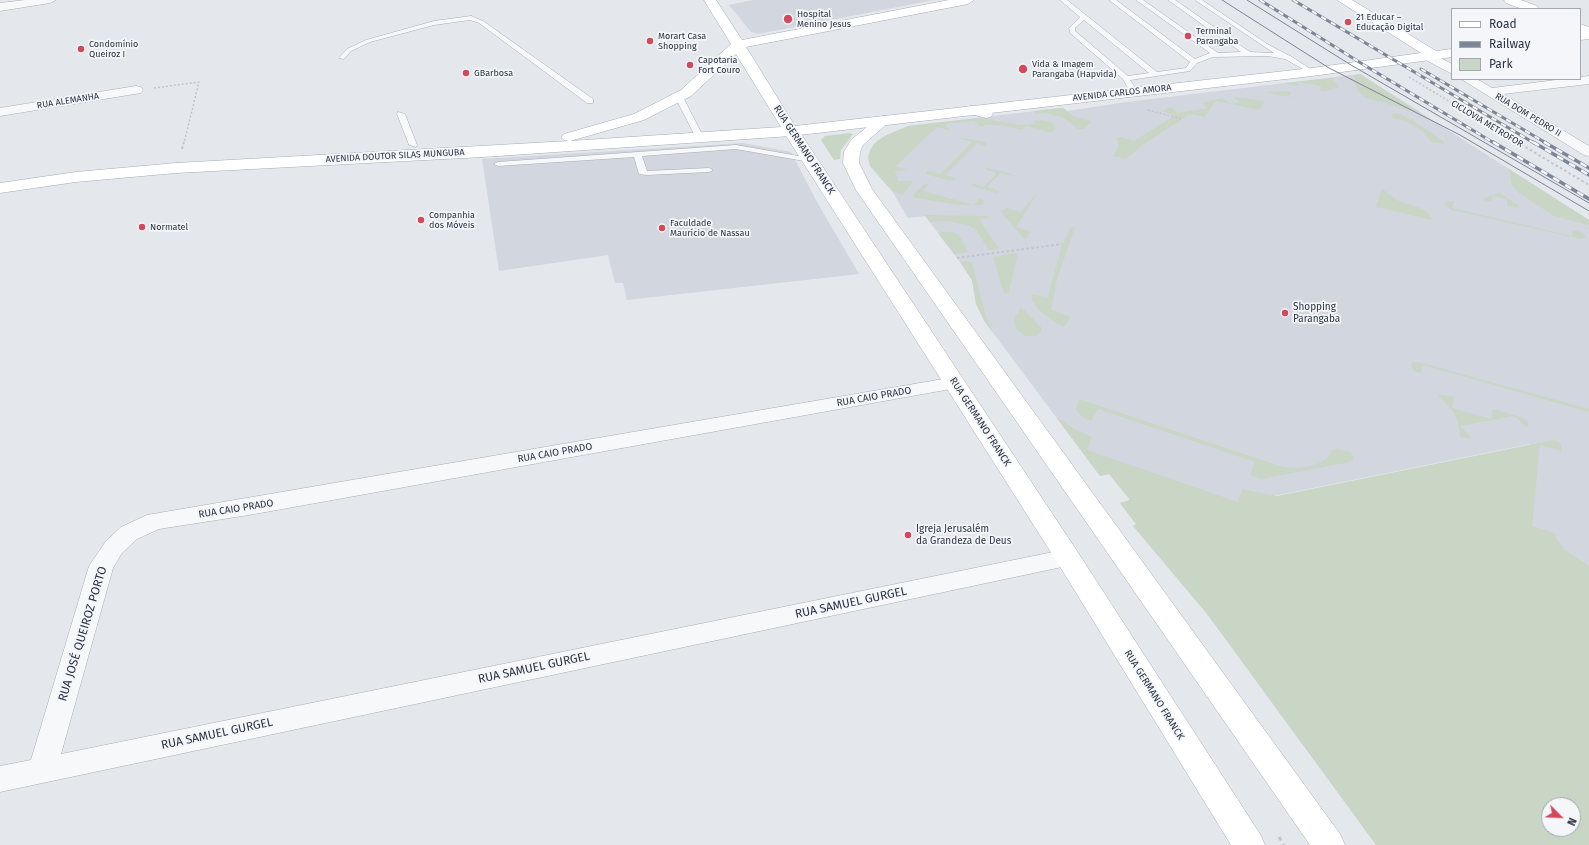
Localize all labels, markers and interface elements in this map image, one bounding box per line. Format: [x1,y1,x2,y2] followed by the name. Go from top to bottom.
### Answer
[1451,8,1581,80] legend
[797,9,851,30] place label: Hospital Menino Jesus
[1356,12,1423,33] place label: 21 Educar – Educação Digital
[782,13,794,25] marker: Hospital Menino Jesus
[1343,17,1353,27] marker: 21 Educar – Educação Digital
[1489,17,1517,31] text: Road
[1196,26,1239,47] place label: Terminal Parangaba
[658,31,706,52] place label: Morart Casa Shopping
[1183,31,1193,41] marker: Terminal Parangaba
[645,36,655,46] marker: Morart Casa Shopping
[1489,37,1530,51] text: Railway
[89,39,138,60] place label: Condomínio Queiroz I
[76,44,86,54] marker: Condomínio Queiroz I
[698,55,740,76] place label: Capotaria Fort Couro
[1489,57,1513,71] text: Park
[1032,59,1116,80] place label: Vida & Imagem Parangaba (Hapvida)
[685,60,695,70] marker: Capotaria Fort Couro
[1017,63,1029,75] marker: Vida & Imagem Parangaba (Hapvida)
[461,68,471,78] marker: GBarbosa
[474,68,513,78] place label: GBarbosa
[1072,82,1172,104] street label: AVENIDA CARLOS AMORA
[36,91,100,111] street label: RUA ALEMANHA
[1493,91,1563,139] street label: RUA DOM PEDRO II
[1449,98,1525,150] street label: CICLOVIA METROFOR
[771,103,837,197] street label: RUA GERMANO FRANCK
[325,147,465,165] street label: AVENIDA DOUTOR SILAS MUNGUBA
[429,210,475,231] place label: Companhia dos Móveis
[416,215,426,225] marker: Companhia dos Móveis
[670,218,750,239] place label: Faculdade Maurício de Nassau
[137,222,147,232] marker: Normatel
[150,222,188,232] place label: Normatel
[657,223,667,233] marker: Faculdade Maurício de Nassau
[1293,301,1340,324] place label: Shopping Parangaba
[1280,308,1290,318] marker: Shopping Parangaba
[947,375,1013,469] street label: RUA GERMANO FRANCK
[836,385,912,409] street label: RUA CAIO PRADO
[517,441,593,465] street label: RUA CAIO PRADO
[198,497,274,521] street label: RUA CAIO PRADO
[916,523,1011,546] place label: Igreja Jerusalém da Grandeza de Deus
[903,530,913,540] marker: Igreja Jerusalém da Grandeza de Deus
[56,565,110,703] street label: RUA JOSÉ QUEIROZ PORTO
[794,584,908,622] street label: RUA SAMUEL GURGEL
[1121,648,1187,742] street label: RUA GERMANO FRANCK
[477,649,591,687] street label: RUA SAMUEL GURGEL
[160,715,274,753] street label: RUA SAMUEL GURGEL
[1541,797,1581,837] north arrow
[1564,816,1579,828] text: N

